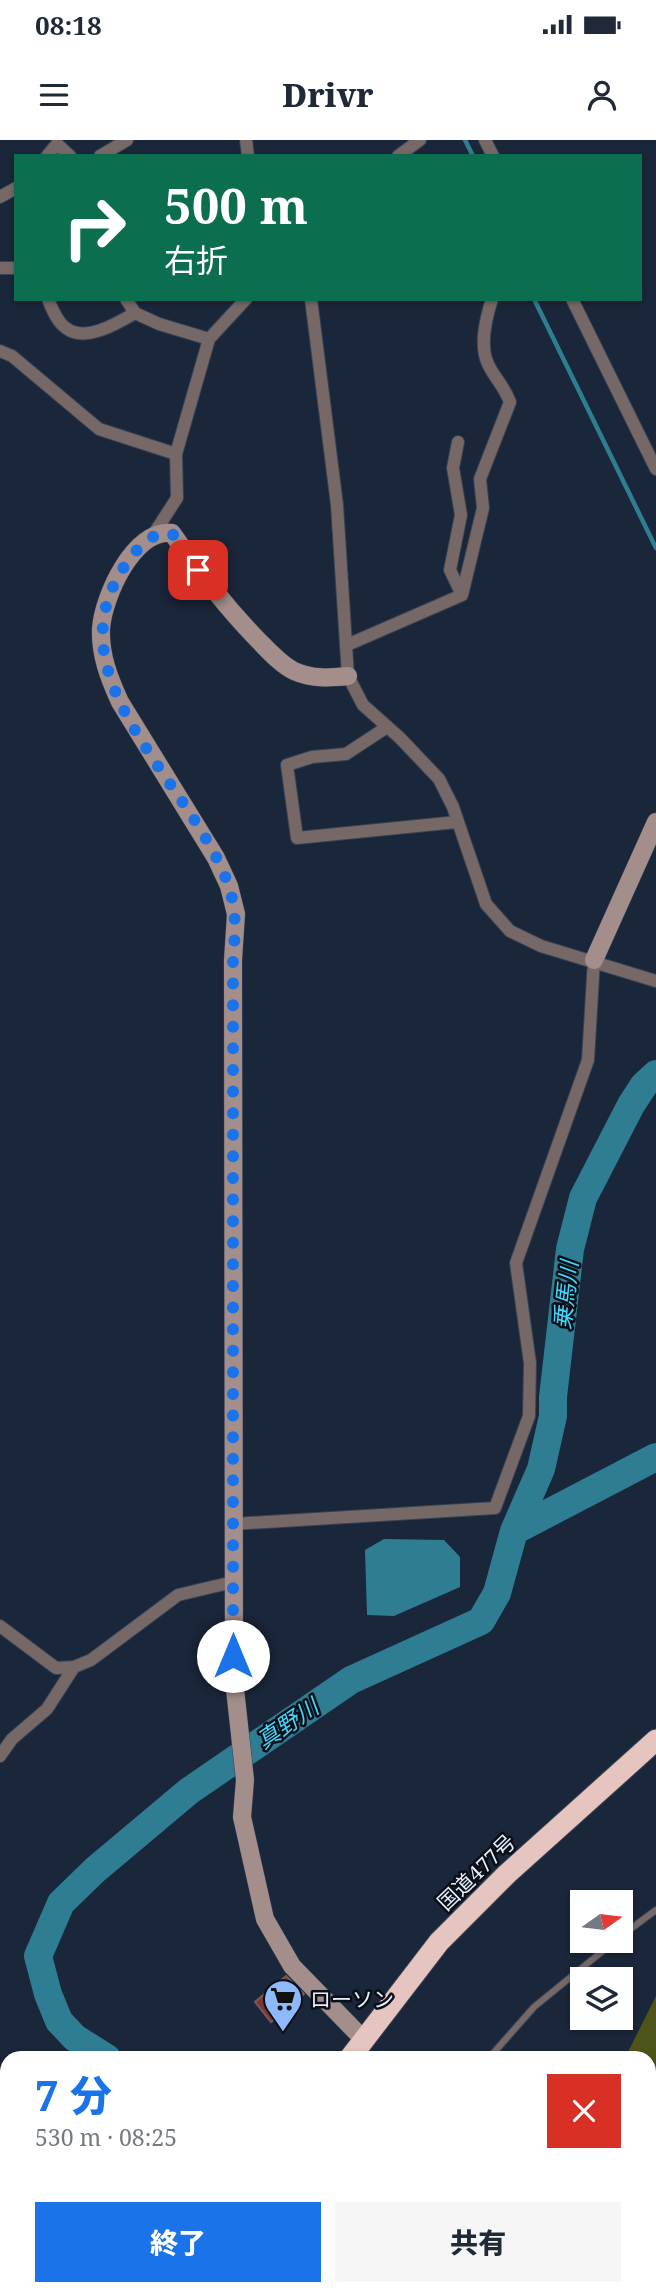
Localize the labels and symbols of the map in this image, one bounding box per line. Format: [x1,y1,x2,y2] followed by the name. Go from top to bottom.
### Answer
[168,540,228,600] pin
[545,1256,585,1331] water label: 乗馬川
[196,1619,270,1693] position arrow
[249,1689,327,1756] water label: 真野川
[431,1828,521,1916] street label: 国道477号
[570,1890,634,1953] north arrow
[262,1978,304,2033] supermarket icon: ローソン
[310,1985,394,2013] place label: ローソン

